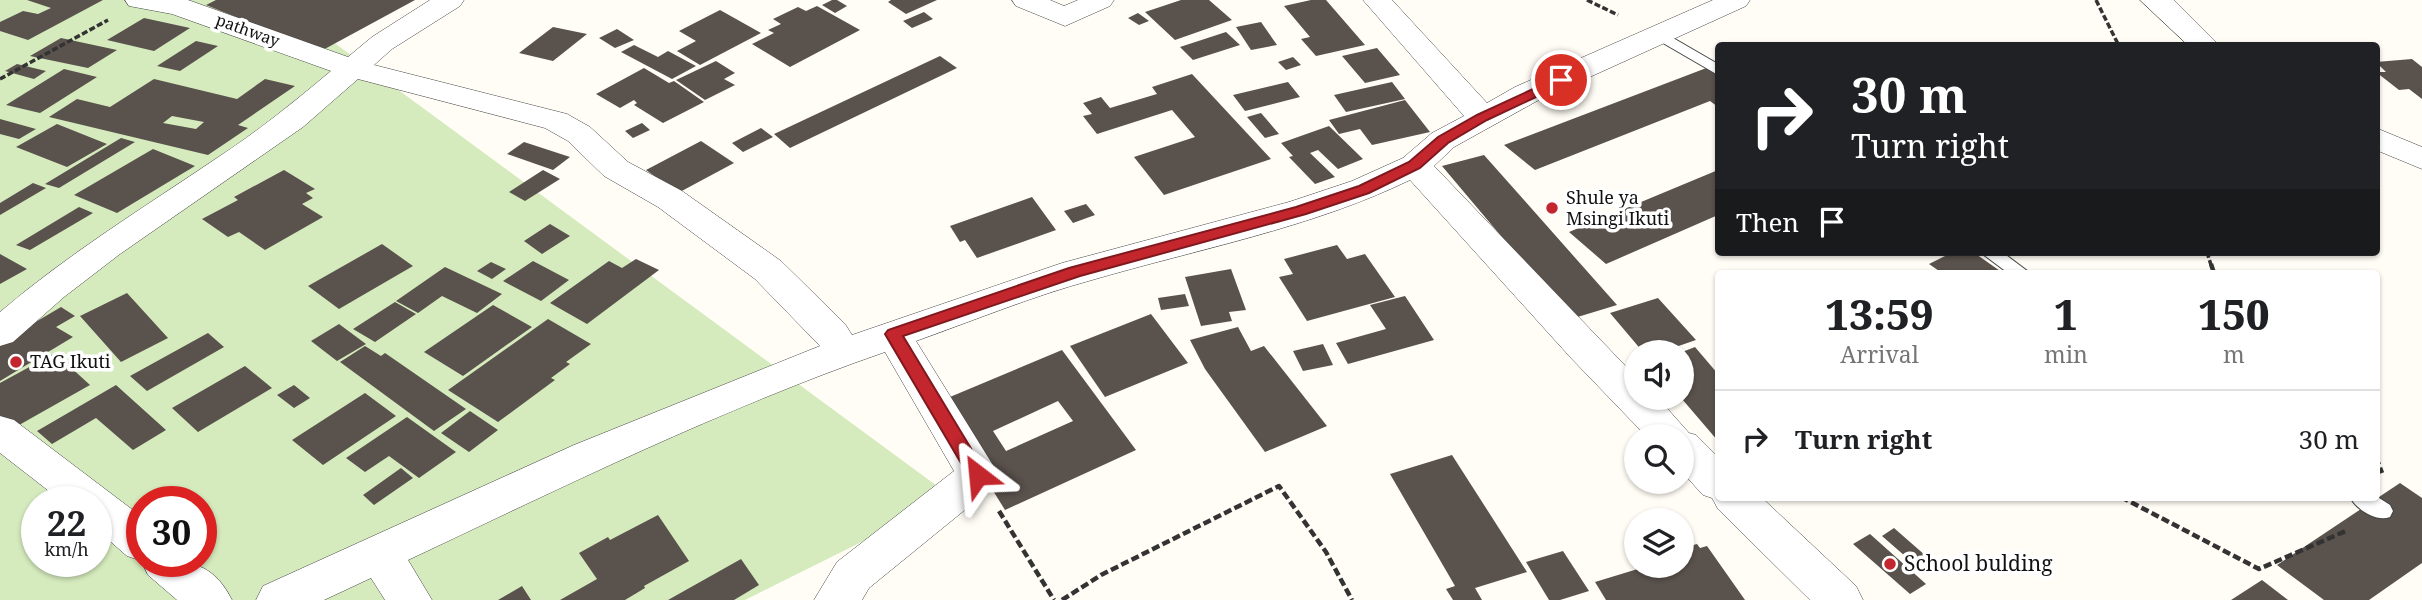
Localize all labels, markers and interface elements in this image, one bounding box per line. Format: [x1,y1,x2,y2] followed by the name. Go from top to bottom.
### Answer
[213,8,284,52] street label: pathway
[1531,50,1591,110] pin
[1542,61,1580,99] icon: arrive
[1851,61,1967,127] text: 30 m
[1736,70,1827,161] icon: right
[1851,124,2009,167] text: Turn right
[1566,185,1669,230] place label: Shule ya Msingi Ikuti
[1544,200,1560,216] marker: Shule ya Msingi Ikuti
[1813,203,1851,241] icon: arrive
[1736,204,1799,240] text: Then
[1825,285,1934,342] text: 13:59
[2054,285,2078,342] text: 1
[2198,285,2270,342] text: 150
[1840,338,1919,370] text: Arrival
[2044,338,2088,370] text: min
[2223,338,2245,370] text: m
[1624,340,1694,578] map controls
[1624,340,1694,410] button: sound
[30,349,111,373] place label: TAG Ikuti
[8,354,24,370] marker: TAG Ikuti
[1736,420,1774,458] icon: right
[1795,421,1932,457] text: Turn right
[2299,421,2359,457] text: 30 m
[1624,424,1694,494] button: search
[941,438,1015,512] position arrow
[126,486,217,577] speed limit sign: 30
[47,499,86,546] text: 22
[1624,508,1694,578] button: layers
[44,537,89,561] text: km/h
[1904,549,2053,577] place label: School bulding
[1882,556,1898,572] marker: School bulding

